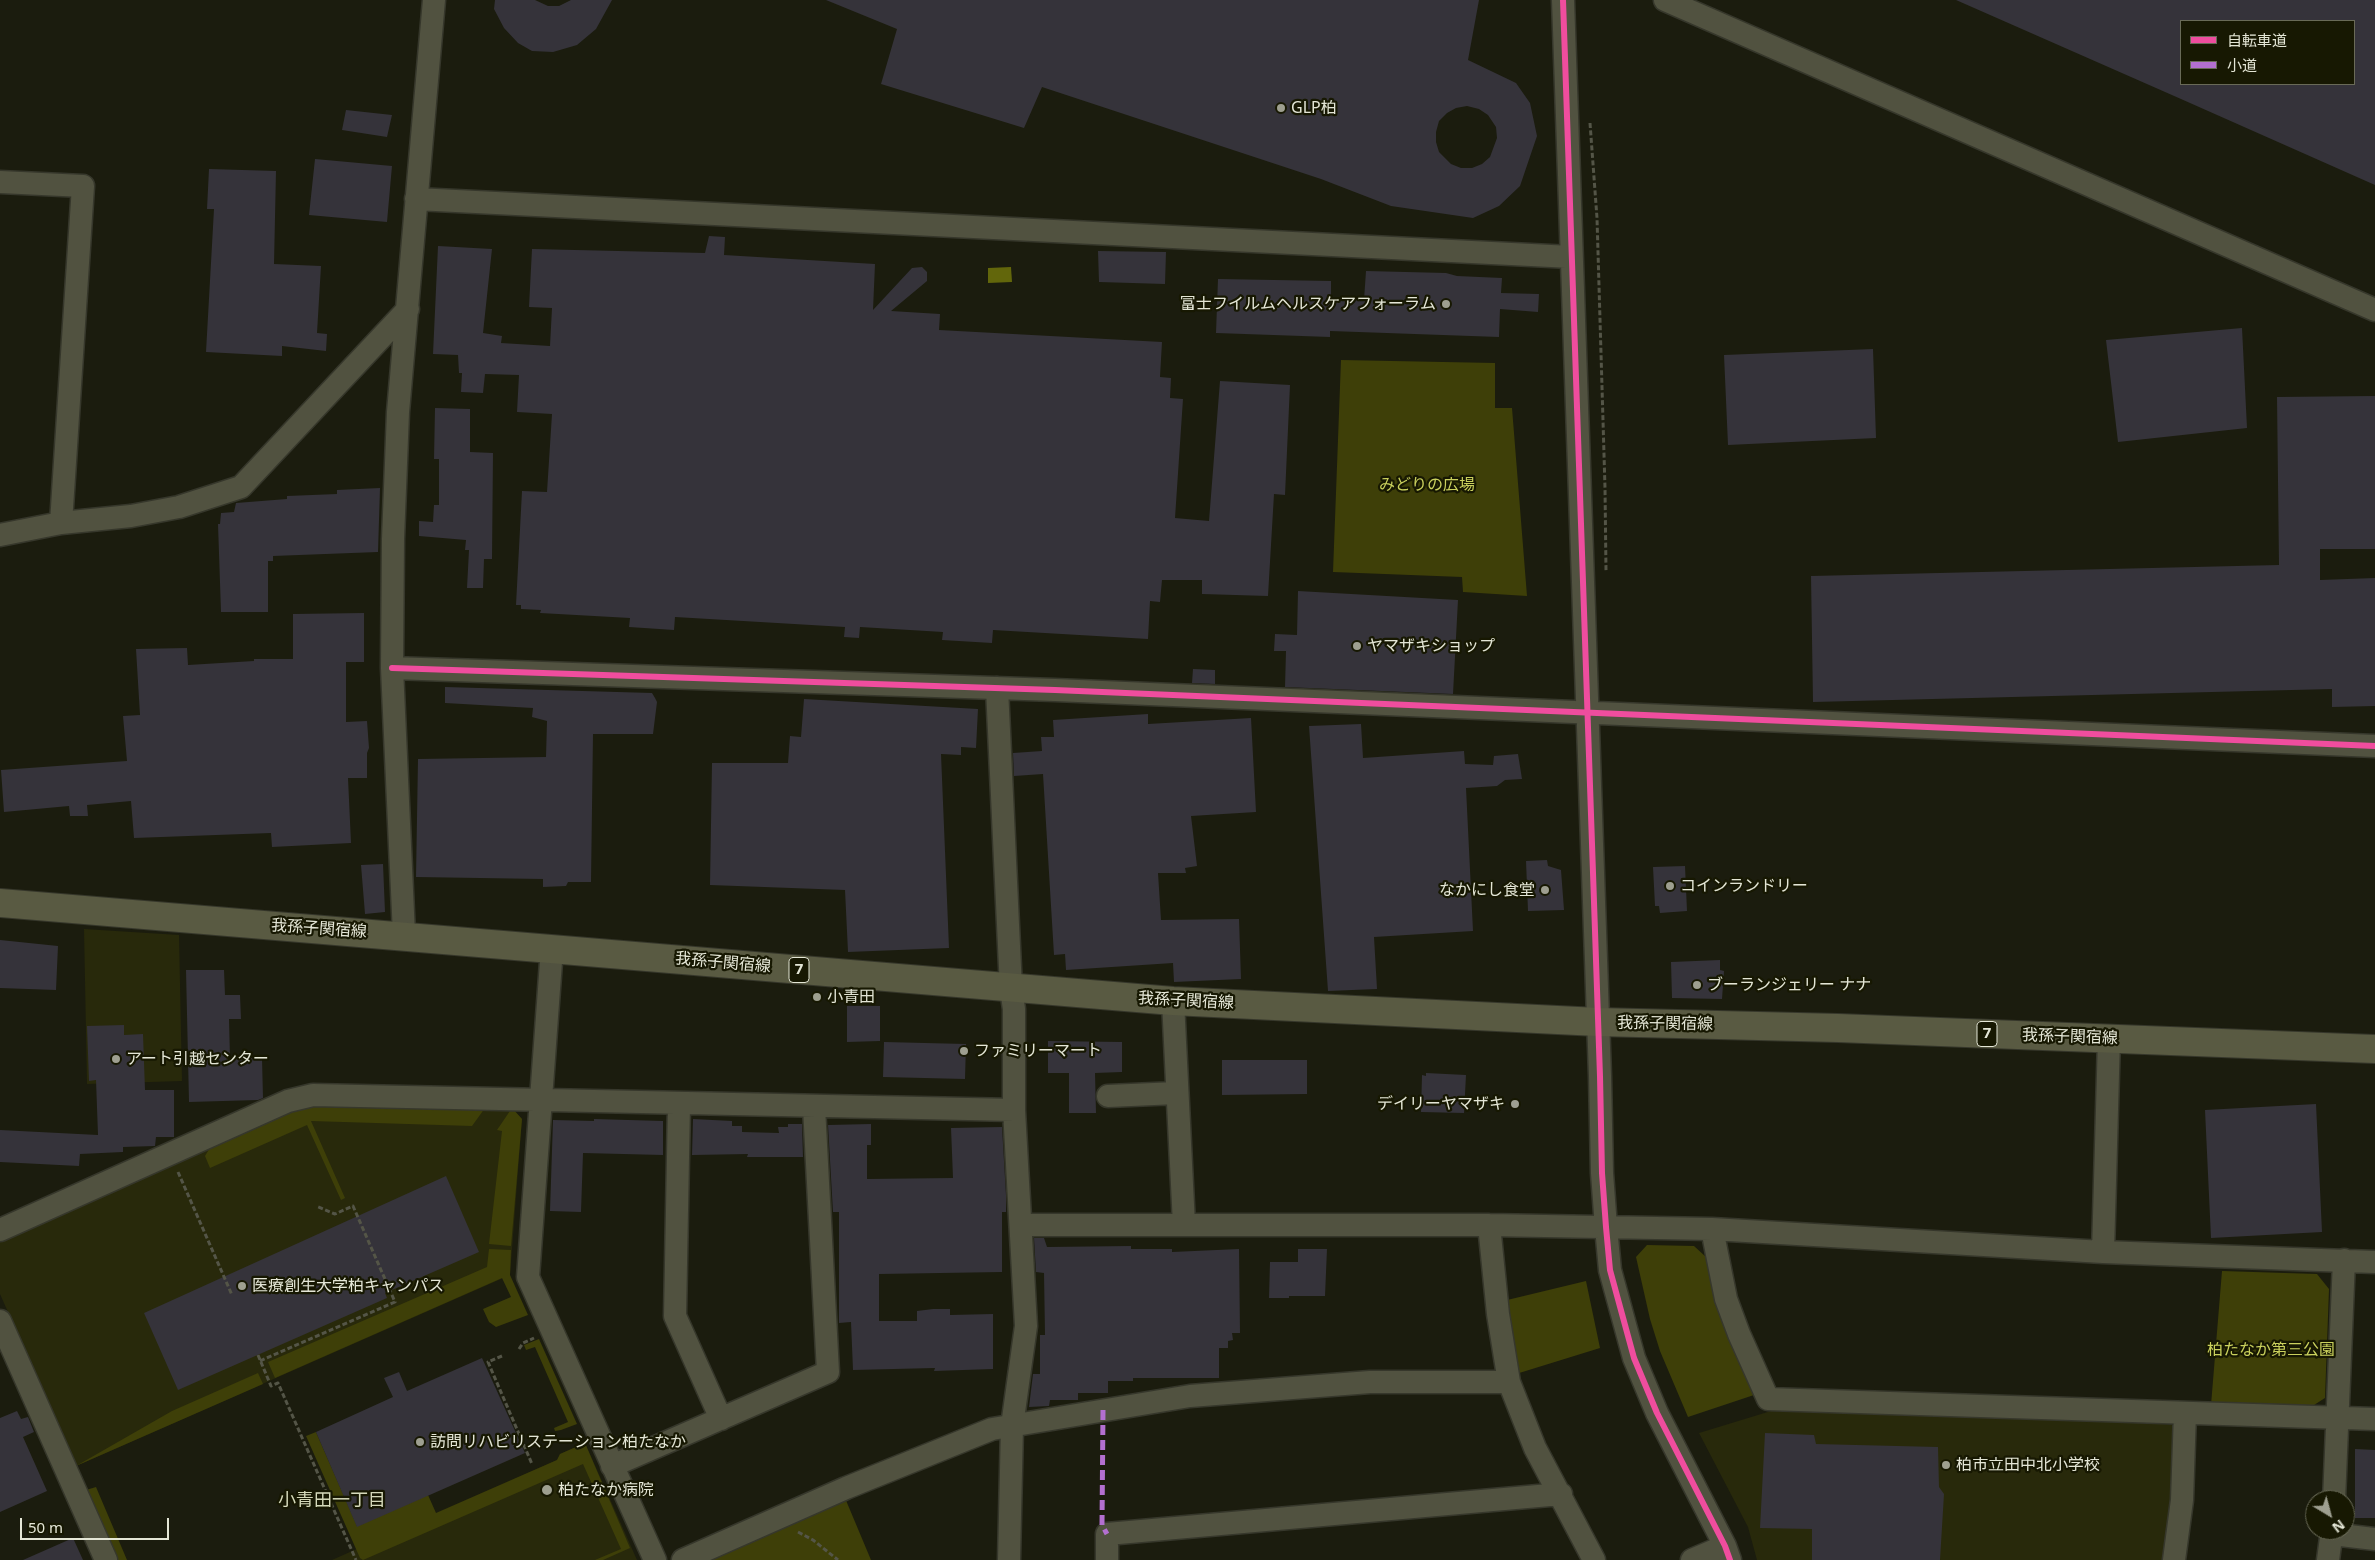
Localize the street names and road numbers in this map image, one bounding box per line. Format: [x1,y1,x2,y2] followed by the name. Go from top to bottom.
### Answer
[270,916,368,942] street label: 我孫子関宿線
[674,949,772,977] street label: 我孫子関宿線
[789,958,809,982] road number: 7
[1138,989,1234,1013] street label: 我孫子関宿線
[1617,1014,1713,1034] street label: 我孫子関宿線
[1977,1022,1997,1046] road number: 7
[2022,1026,2118,1048] street label: 我孫子関宿線

